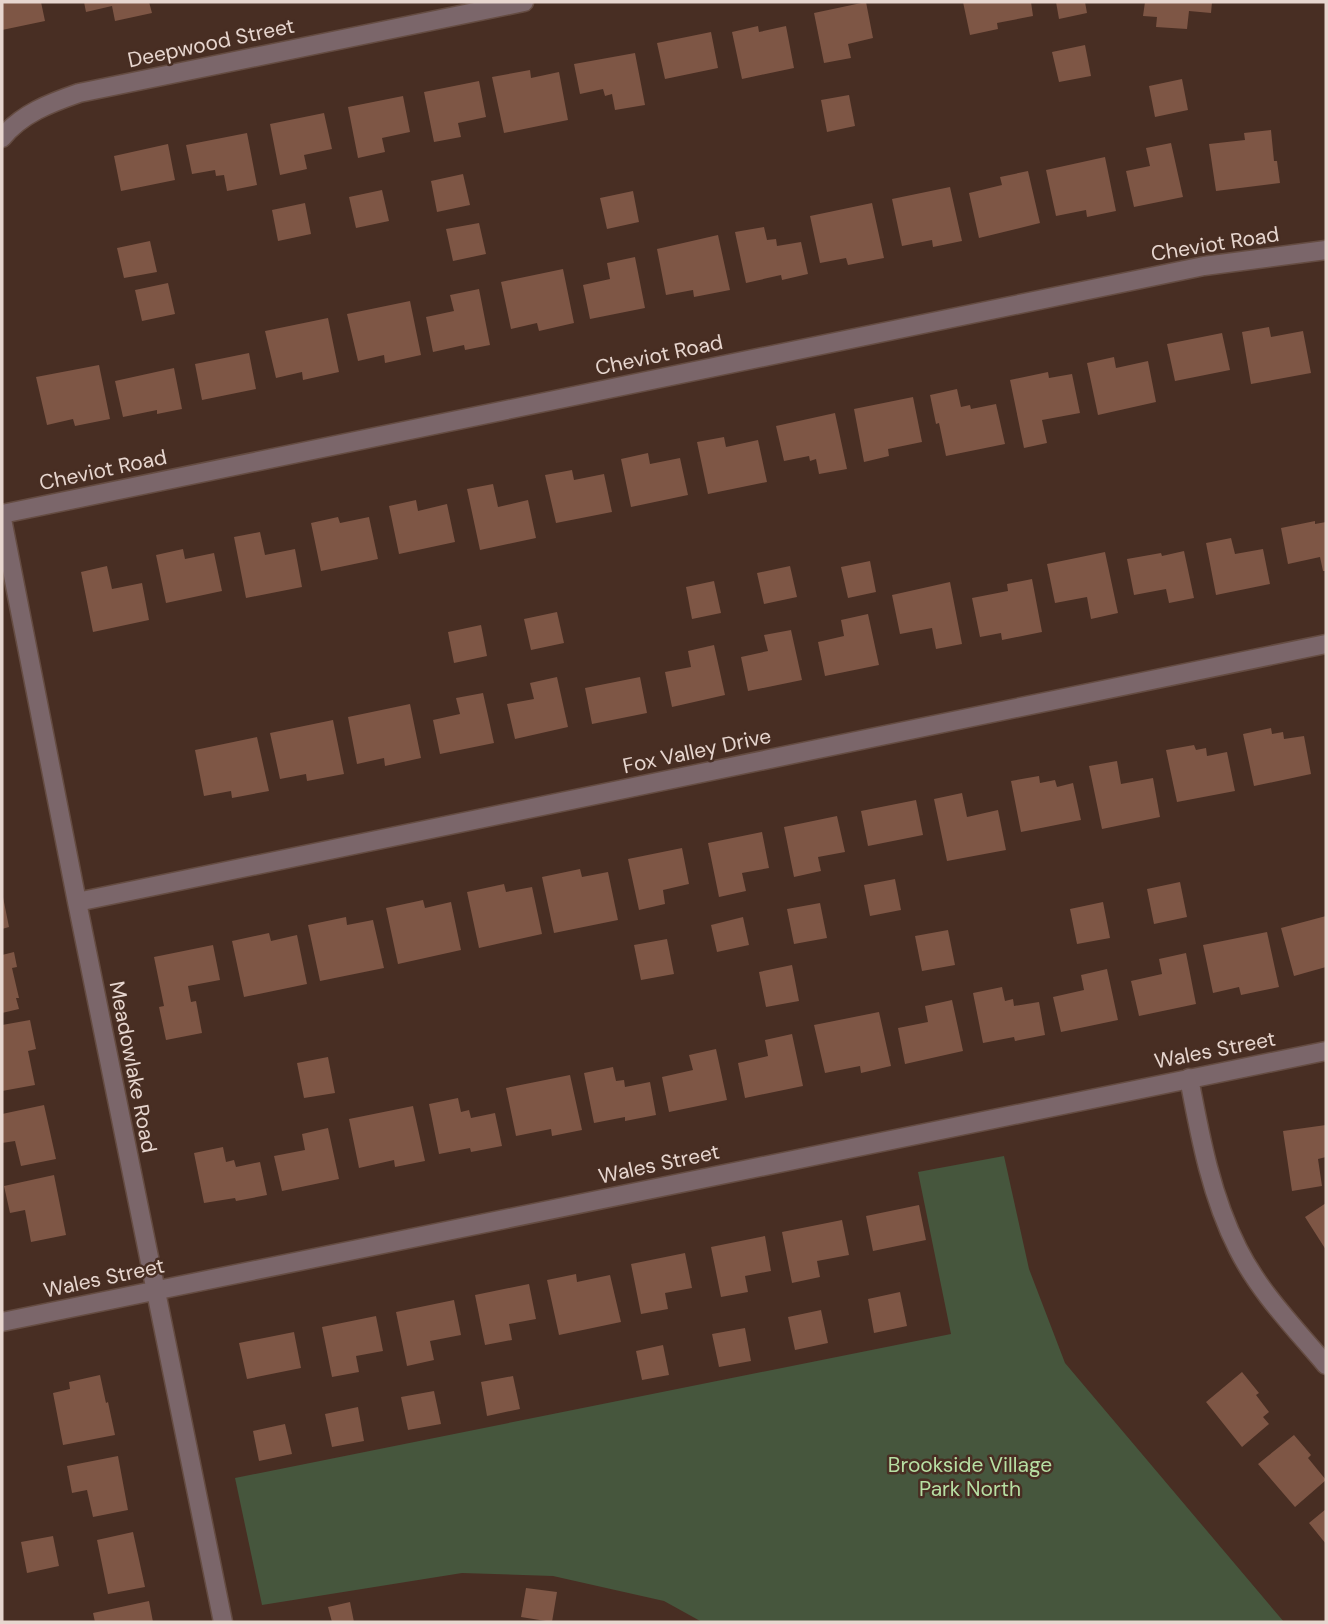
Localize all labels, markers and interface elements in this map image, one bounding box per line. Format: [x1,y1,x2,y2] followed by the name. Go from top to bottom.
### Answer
[125,12,297,74] street label: Deepwood Street
[1149,220,1281,268] street label: Cheviot Road
[593,328,725,382] street label: Cheviot Road
[37,443,169,497] street label: Cheviot Road
[620,722,774,780] street label: Fox Valley Drive
[103,979,163,1155] street label: Meadowlake Road
[1152,1025,1278,1075] street label: Wales Street
[596,1138,722,1190] street label: Wales Street
[41,1252,167,1304] street label: Wales Street
[888,1451,1052,1503] park label: Brookside Village Park North

